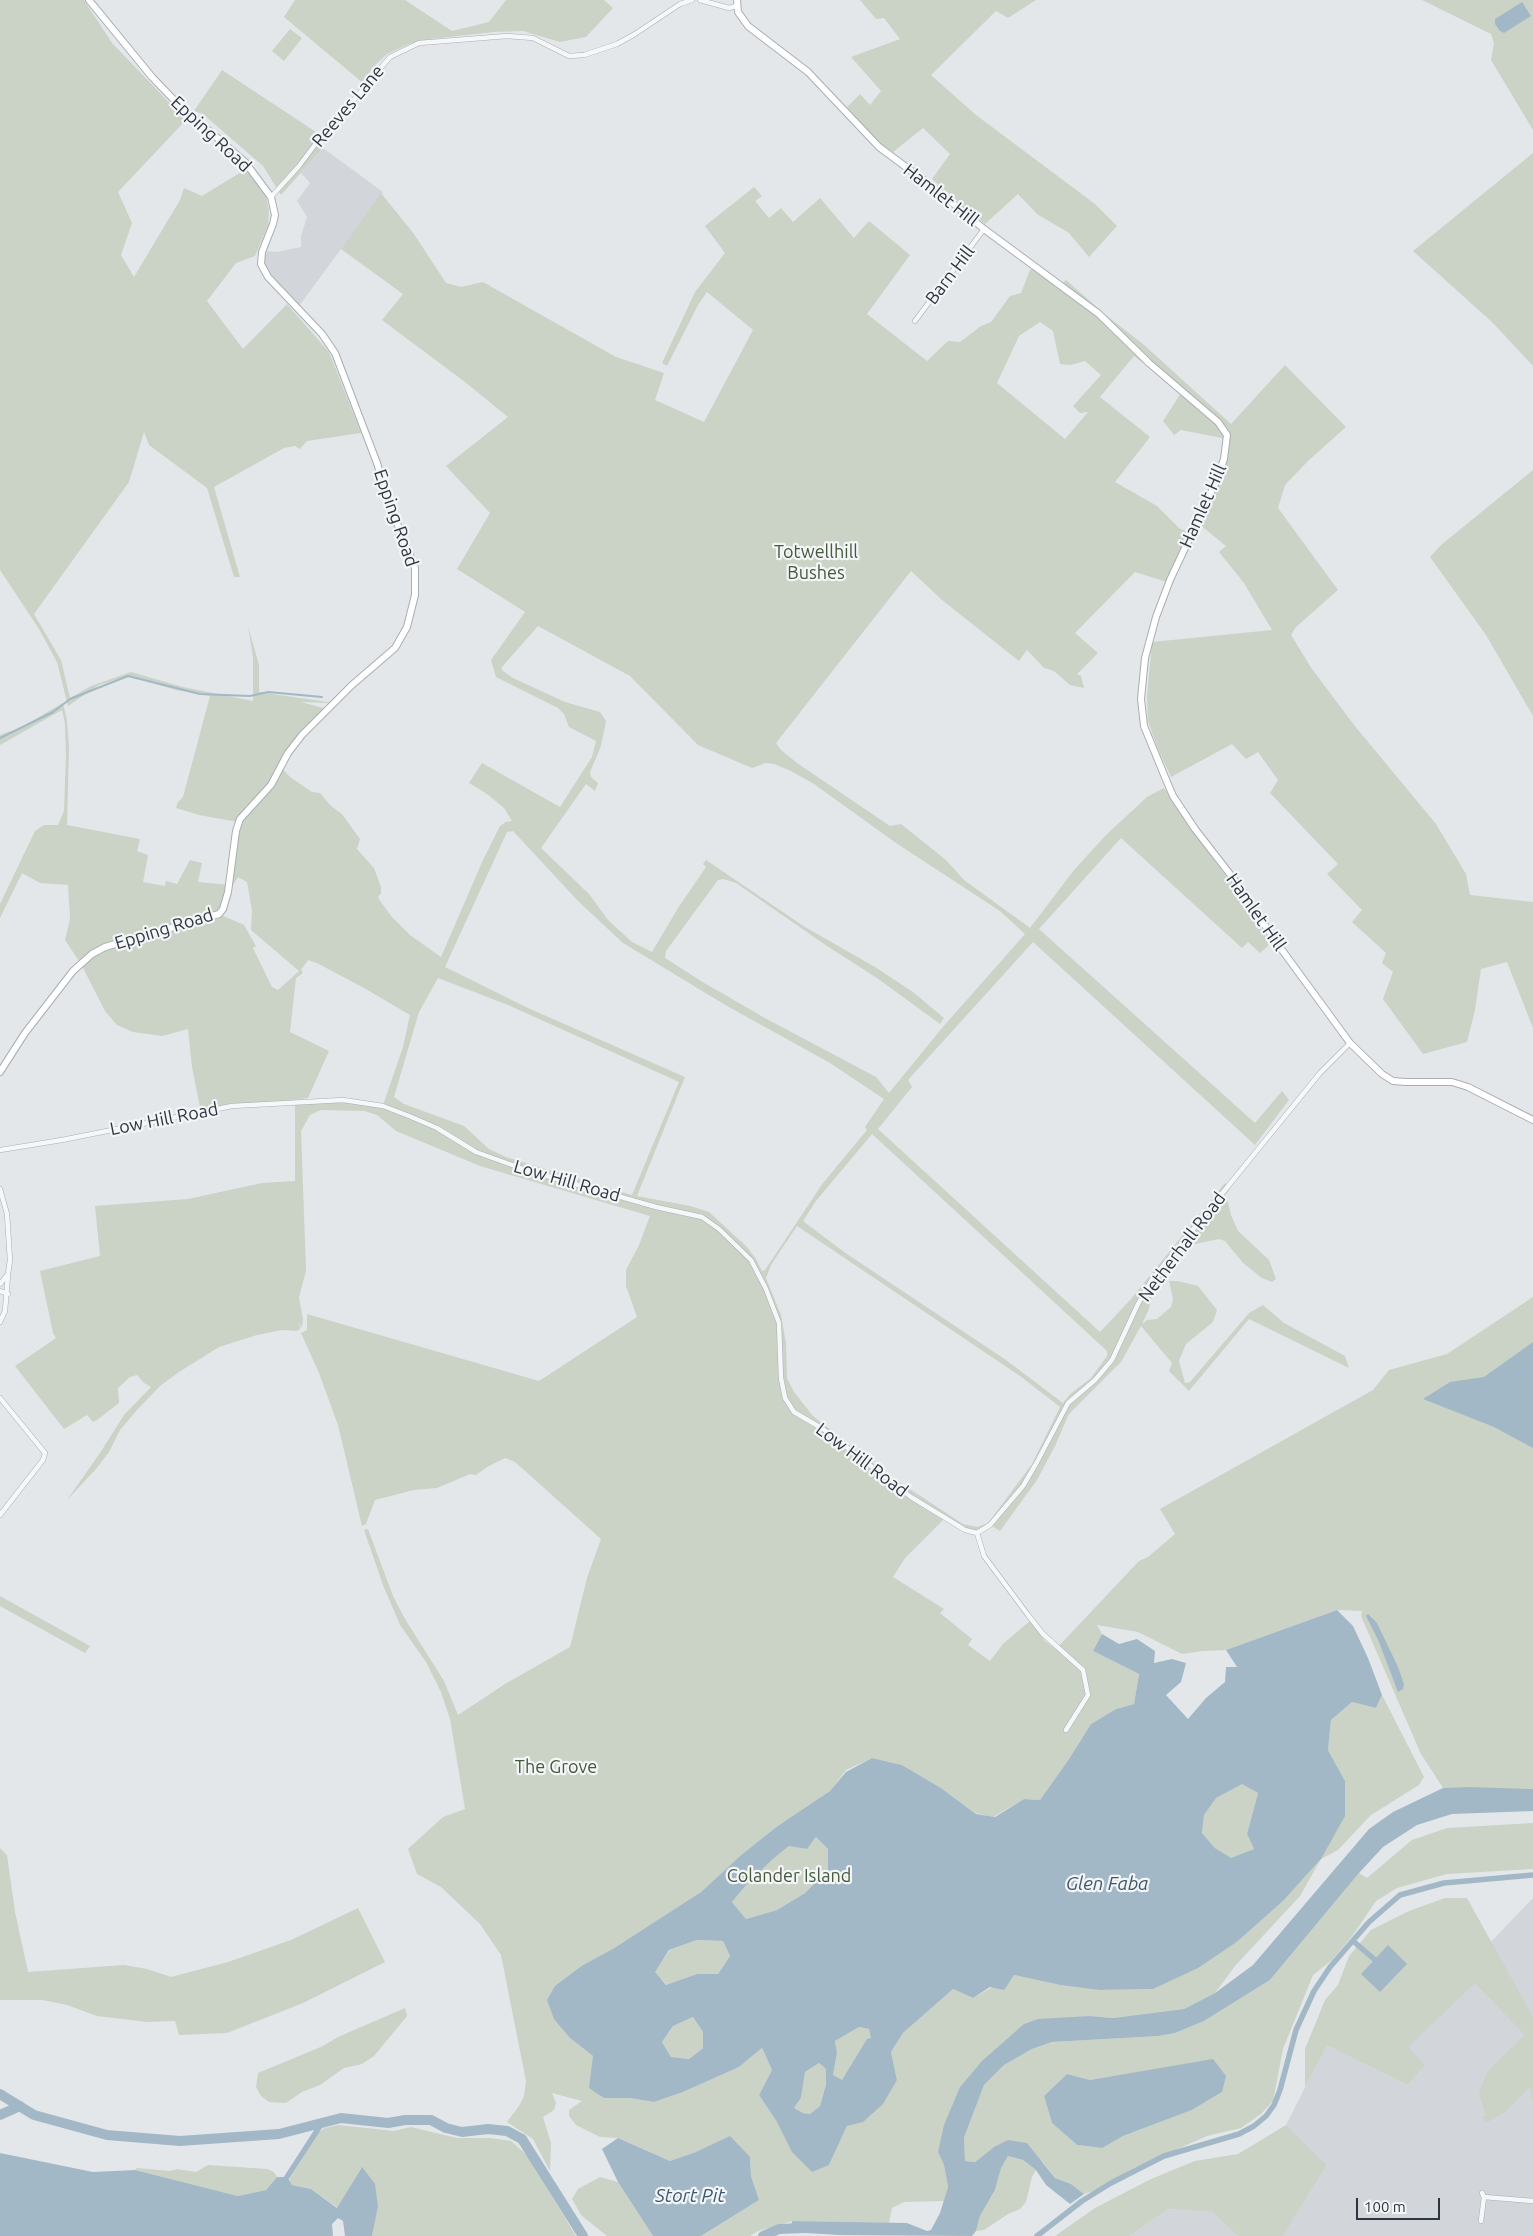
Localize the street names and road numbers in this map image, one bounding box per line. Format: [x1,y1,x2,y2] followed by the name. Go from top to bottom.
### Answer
[307,61,389,151] street label: Reeves Lane
[166,91,256,177] street label: Epping Road
[899,159,983,231] street label: Hamlet Hill
[921,241,979,309] street label: Barn Hill
[1175,461,1231,551] street label: Hamlet Hill
[369,466,423,570] street label: Epping Road
[1221,869,1291,955] street label: Hamlet Hill
[112,904,216,954] street label: Epping Road
[108,1098,220,1140] street label: Low Hill Road
[511,1155,623,1207] street label: Low Hill Road
[1134,1188,1230,1306] street label: Netherhall Road
[812,1418,912,1502] street label: Low Hill Road

